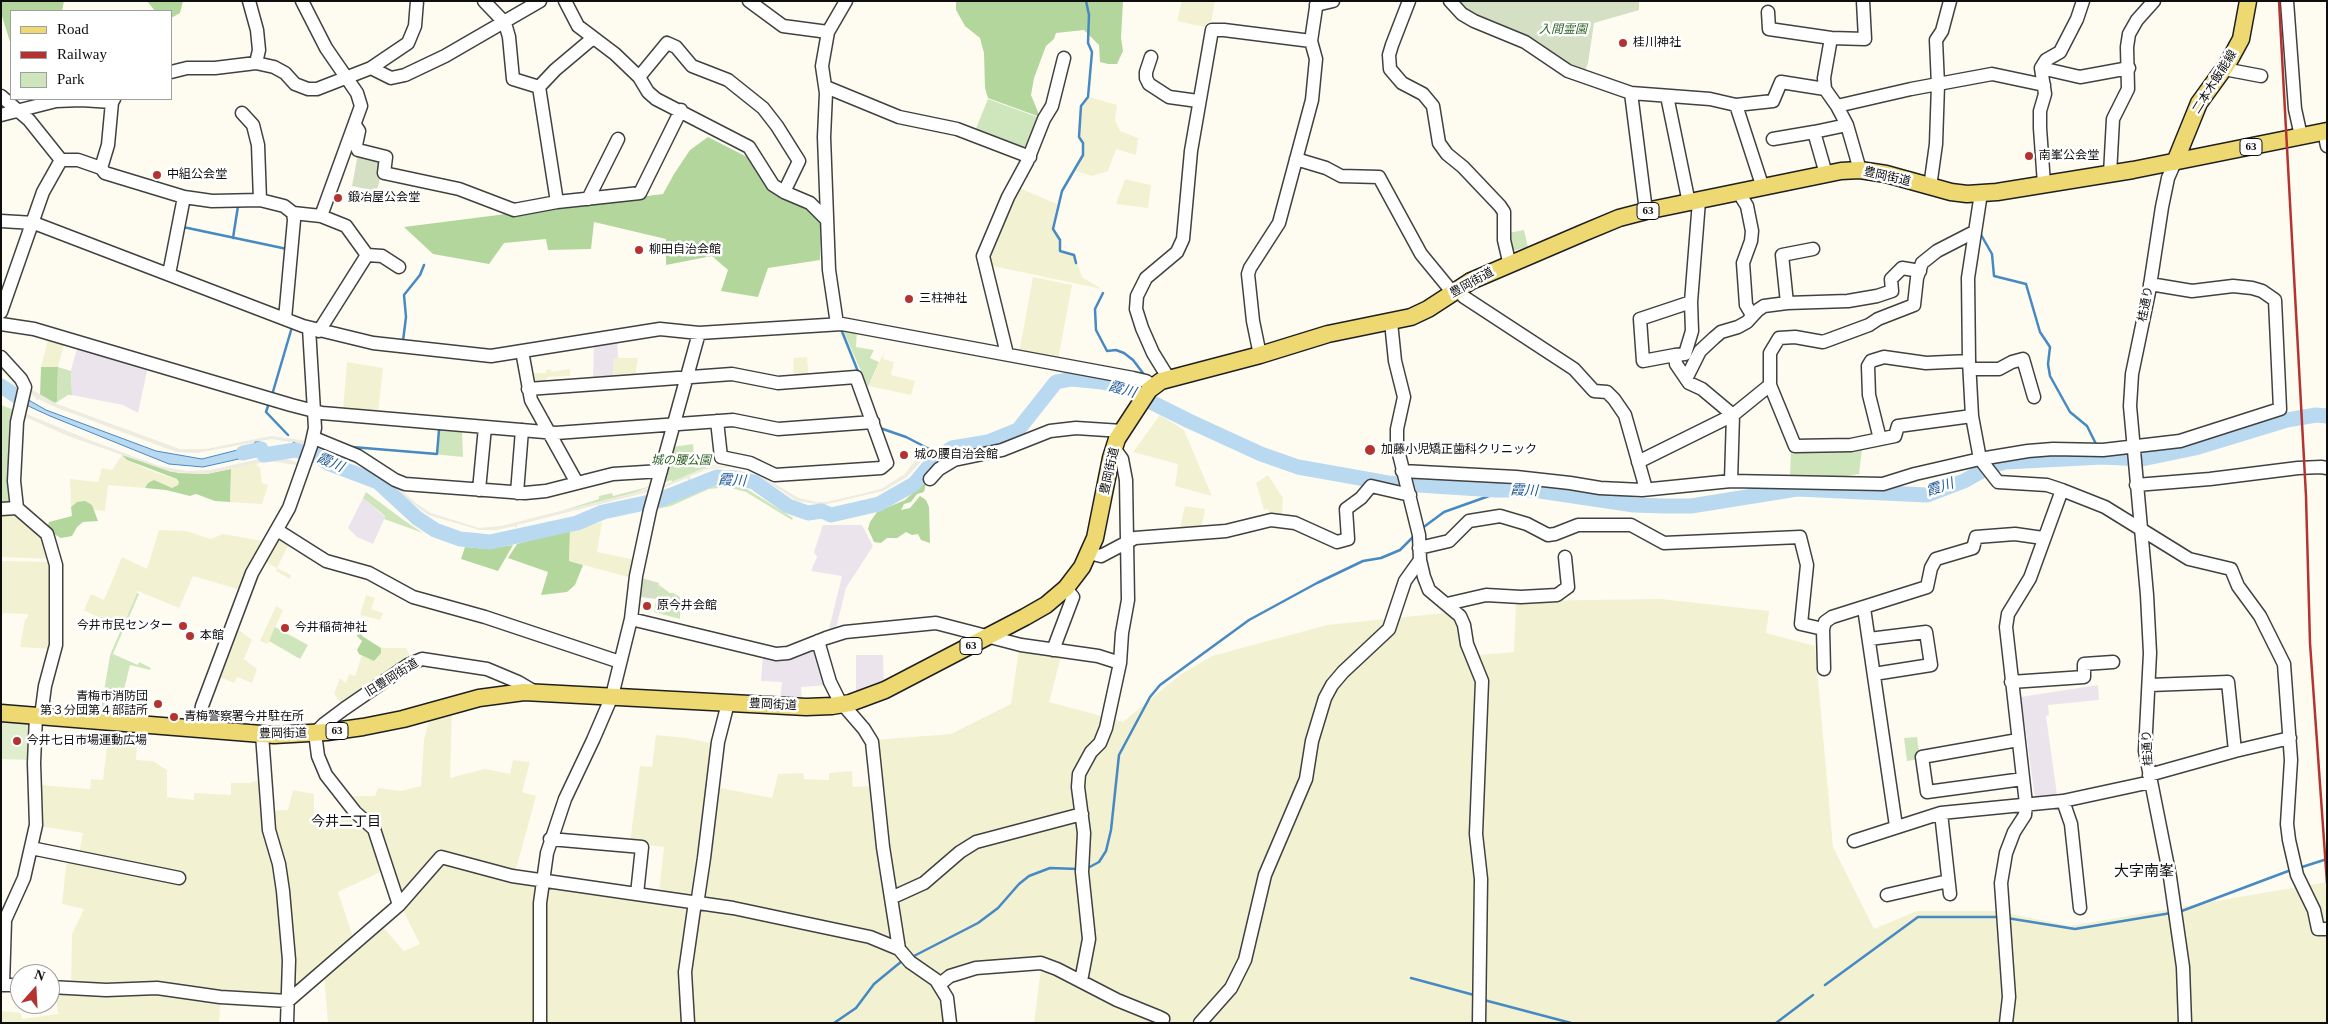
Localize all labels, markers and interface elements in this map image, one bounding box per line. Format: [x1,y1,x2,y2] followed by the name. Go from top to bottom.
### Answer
[10,10,172,100] legend
[57,21,89,37] text: Road
[1539,23,1587,37] park label: 入間霊園
[1633,36,1681,50] place label: 桂川神社
[1617,37,1629,49] marker: 桂川神社
[57,46,107,62] text: Railway
[2190,48,2240,116] street label: 二本木飯能線
[57,71,85,87] text: Park
[2240,138,2262,156] road number: 63
[2039,149,2099,163] place label: 南峯公会堂
[2023,150,2035,162] marker: 南峯公会堂
[1862,165,1912,189] street label: 豊岡街道
[167,168,227,182] place label: 中組公会堂
[151,169,163,181] marker: 中組公会堂
[348,191,420,205] place label: 鍛冶屋公会堂
[332,192,344,204] marker: 鍛冶屋公会堂
[1637,202,1659,220] road number: 63
[649,243,721,257] place label: 柳田自治会館
[633,244,645,256] marker: 柳田自治会館
[1448,265,1496,301] street label: 豊岡街道
[2135,285,2157,323] street label: 桂通り
[919,292,967,306] place label: 三柱神社
[903,293,915,305] marker: 三柱神社
[1106,378,1138,402] water label: 霞川
[1363,443,1377,457] marker: 加藤小児矯正歯科クリニック
[1381,443,1537,457] place label: 加藤小児矯正歯科クリニック
[1098,446,1122,496] street label: 豊岡街道
[914,448,998,462] place label: 城の腰自治会館
[898,449,910,461] marker: 城の腰自治会館
[314,450,346,476] water label: 霞川
[651,454,711,468] park label: 城の腰公園
[718,472,746,490] water label: 霞川
[1924,475,1956,501] water label: 霞川
[1510,482,1538,500] water label: 霞川
[657,599,717,613] place label: 原今井会館
[641,600,653,612] marker: 原今井会館
[77,619,173,633] place label: 今井市民センター
[177,620,189,632] marker: 今井市民センター
[295,621,367,635] place label: 今井稲荷神社
[279,622,291,634] marker: 今井稲荷神社
[200,629,224,643] place label: 本館
[184,630,196,642] marker: 本館
[960,637,982,654] road number: 63
[363,656,421,700] street label: 旧豊岡街道
[40,690,148,718] place label: 青梅市消防団 第３分団第４部詰所
[749,697,797,713] street label: 豊岡街道
[152,698,164,710] marker: 青梅市消防団 第３分団第４部詰所
[184,710,304,724] place label: 青梅警察署今井駐在所
[168,711,180,723] marker: 青梅警察署今井駐在所
[326,722,348,739] road number: 63
[259,726,307,742] street label: 豊岡街道
[2140,730,2156,766] street label: 桂通り
[27,734,147,748] place label: 今井七日市場運動広場
[11,735,23,747] marker: 今井七日市場運動広場
[311,814,381,830] district label: 今井二丁目
[2114,863,2174,881] district label: 大字南峯
[10,964,60,1014] north arrow
[32,967,47,984] text: N

